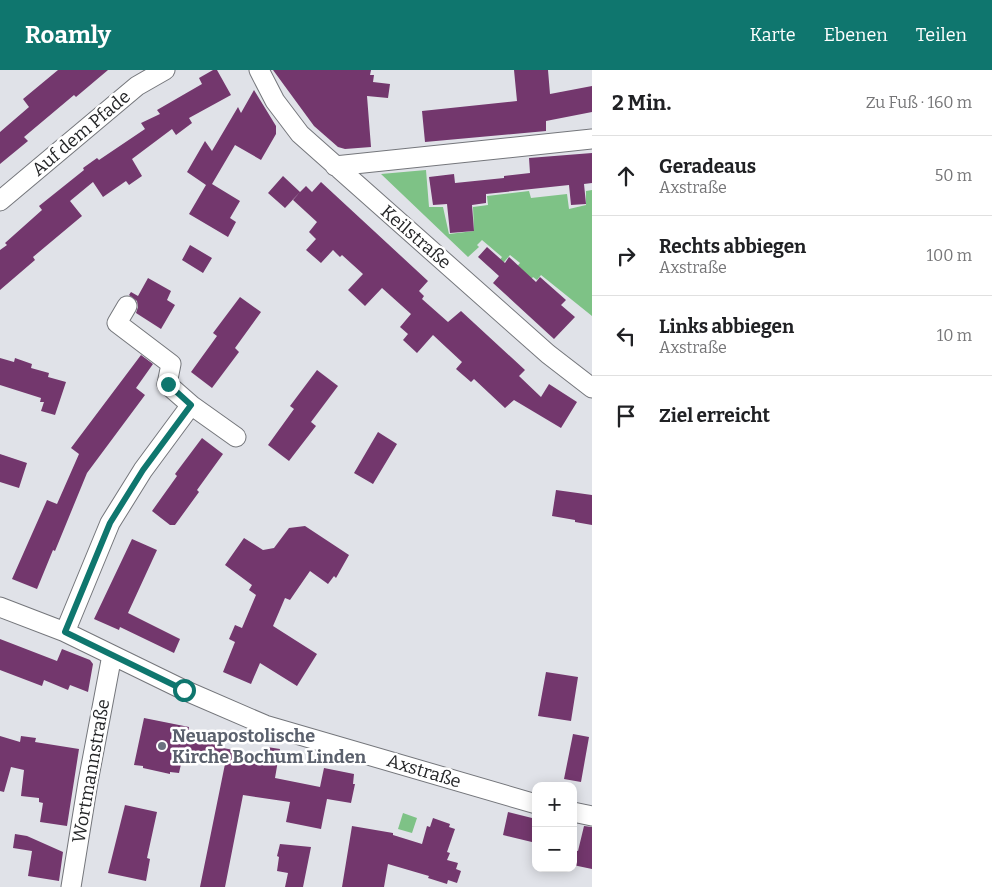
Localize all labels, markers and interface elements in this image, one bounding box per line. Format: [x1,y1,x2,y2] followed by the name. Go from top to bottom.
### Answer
[25,21,111,49] text: Roamly
[750,24,796,46] text: Karte
[824,24,888,46] text: Ebenen
[916,24,967,46] text: Teilen
[27,85,135,181] street label: Auf dem Pfade
[612,90,671,116] text: 2 Min.
[866,93,972,112] text: Zu Fuß · 160 m
[659,155,756,178] text: Geradeaus
[612,162,640,190] icon: ahead
[935,166,972,185] text: 50 m
[659,178,727,197] text: Axstraße
[376,200,456,274] street label: Keilstraße
[659,235,806,258] text: Rechts abbiegen
[612,242,640,270] icon: right
[927,246,972,265] text: 100 m
[659,258,727,277] text: Axstraße
[659,315,794,338] text: Links abbiegen
[612,322,640,350] icon: left
[937,326,972,345] text: 10 m
[659,338,727,357] text: Axstraße
[157,373,180,396] route end
[612,402,640,430] icon: arrive
[659,404,770,427] text: Ziel erreicht
[173,679,196,702] route start
[68,697,114,845] street label: Wortmannstraße
[172,725,367,768] place label: Neuapostolische Kirche Bochum Linden
[156,740,168,752] marker: Neuapostolische Kirche Bochum Linden
[384,749,464,793] street label: Axstraße
[532,782,577,872] map controls
[532,782,577,827] button: +
[532,827,577,872] button: −

